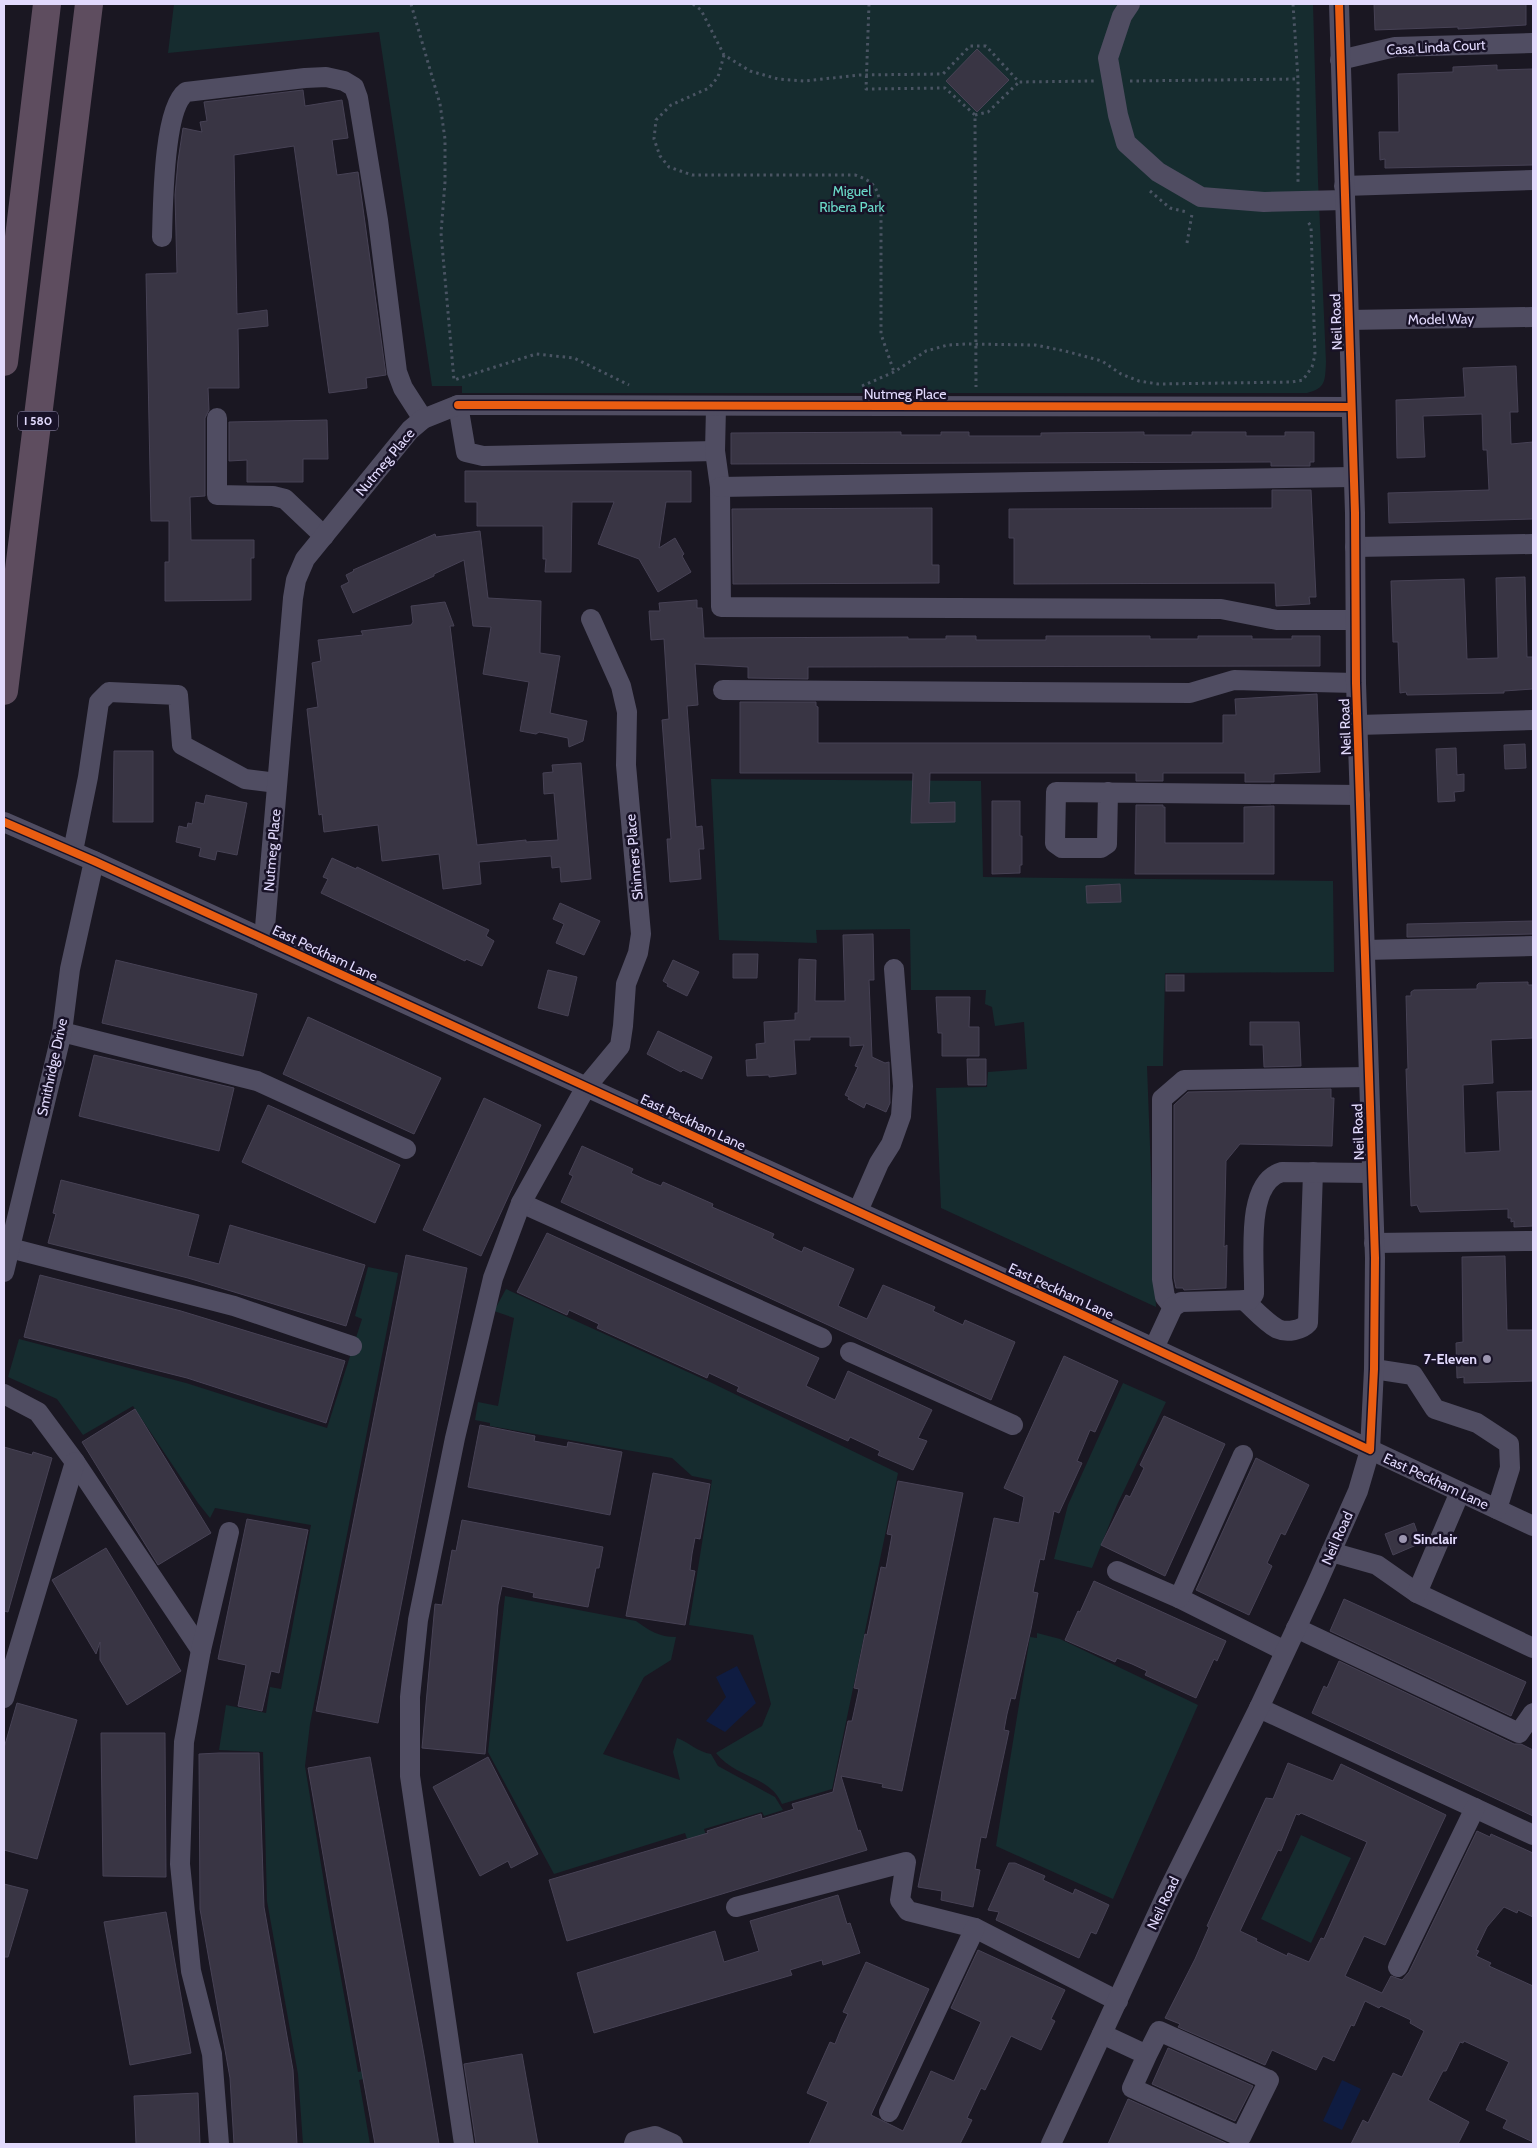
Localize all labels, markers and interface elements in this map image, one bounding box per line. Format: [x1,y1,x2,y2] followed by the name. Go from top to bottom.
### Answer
[1386,35,1486,59] street label: Casa Linda Court
[819,182,886,216] park label: Miguel Ribera Park
[1326,293,1346,351] street label: Neil Road
[1408,309,1474,329] street label: Model Way
[864,385,946,403] street label: Nutmeg Place
[18,412,58,431] road number: I 580
[352,425,418,499] street label: Nutmeg Place
[1335,698,1355,756] street label: Neil Road
[259,808,285,892] street label: Nutmeg Place
[621,813,647,901] street label: Shinners Place
[269,921,381,985] street label: East Peckham Lane
[33,1016,71,1118] street label: Smithridge Drive
[637,1090,749,1154] street label: East Peckham Lane
[1348,1103,1368,1161] street label: Neil Road
[1005,1259,1117,1323] street label: East Peckham Lane
[1424,1350,1477,1368] place label: 7-Eleven
[1481,1353,1493,1365] marker: 7-Eleven
[1380,1449,1492,1513] street label: East Peckham Lane
[1317,1508,1357,1568] street label: Neil Road
[1413,1530,1458,1548] place label: Sinclair
[1397,1533,1409,1545] marker: Sinclair
[1143,1874,1183,1932] street label: Neil Road

